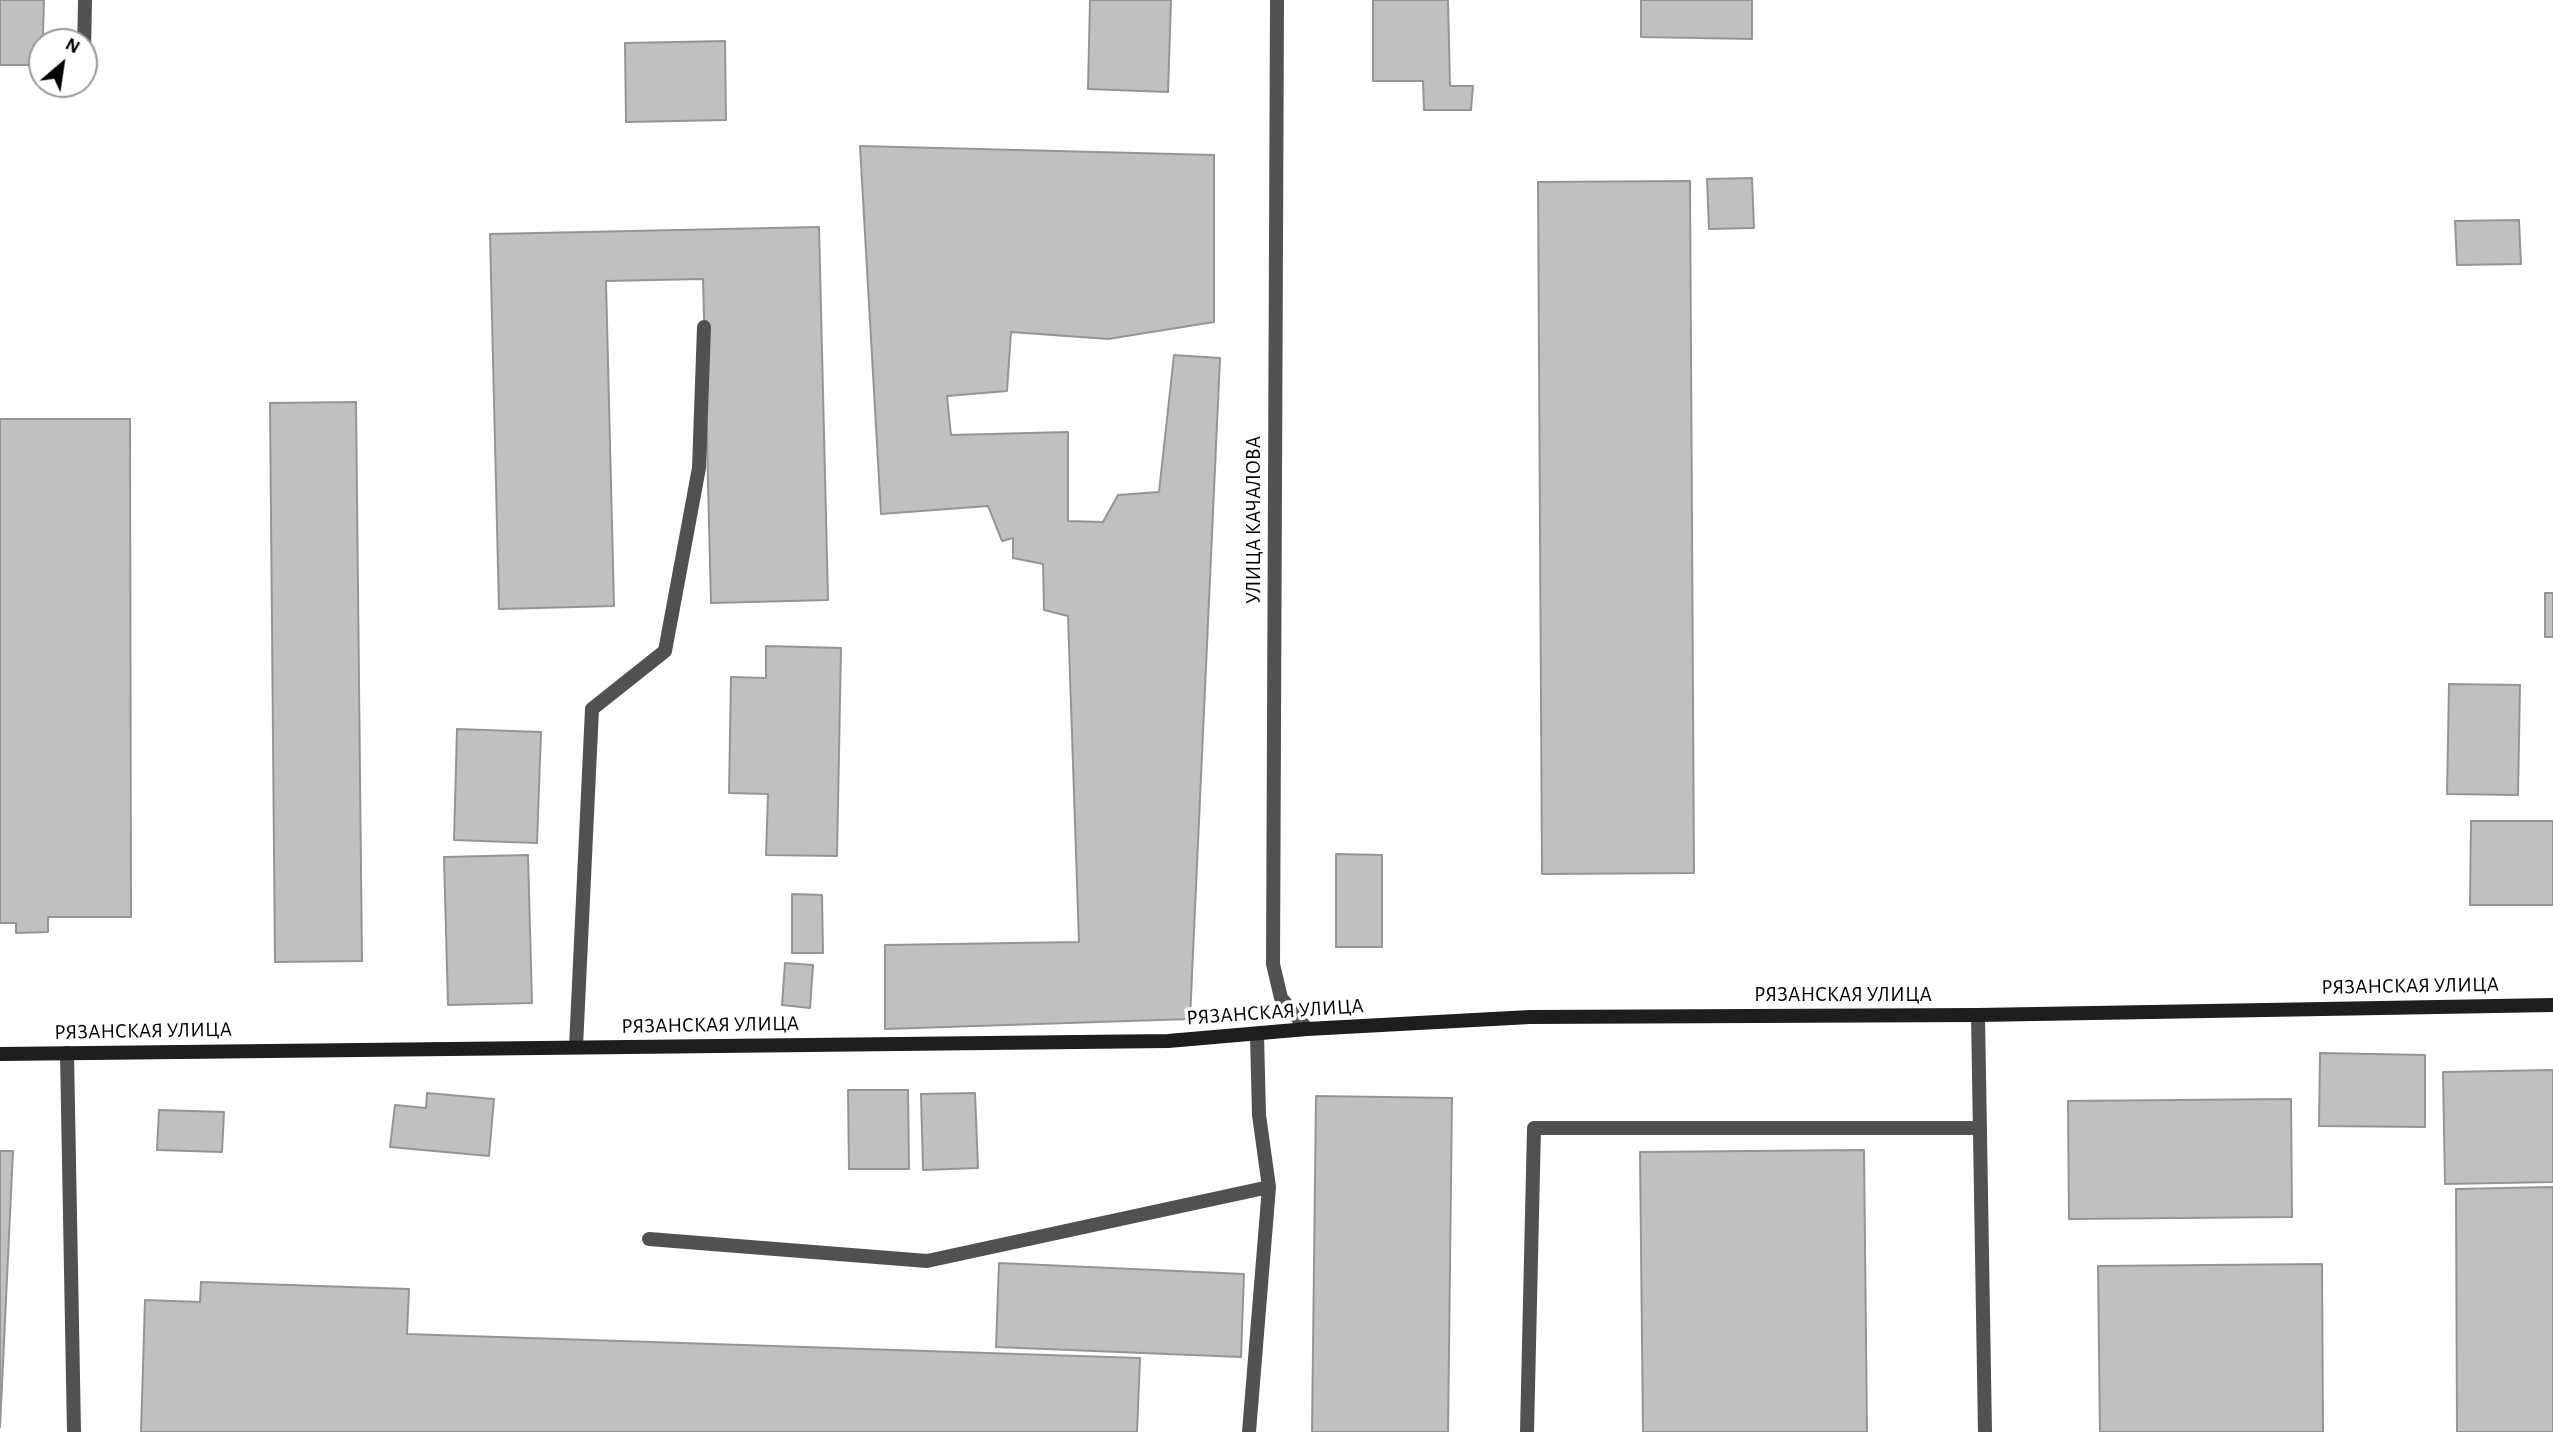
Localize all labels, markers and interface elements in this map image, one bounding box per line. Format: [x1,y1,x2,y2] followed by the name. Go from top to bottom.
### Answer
[28,28,98,98] north arrow
[62,34,83,57] text: N
[1241,436,1267,604] street label: УЛИЦА КАЧАЛОВА
[2321,972,2499,1000] street label: РЯЗАНСКАЯ УЛИЦА
[1754,982,1932,1008] street label: РЯЗАНСКАЯ УЛИЦА
[1185,993,1365,1031] street label: РЯЗАНСКАЯ УЛИЦА
[621,1011,799,1039] street label: РЯЗАНСКАЯ УЛИЦА
[54,1017,232,1045] street label: РЯЗАНСКАЯ УЛИЦА

